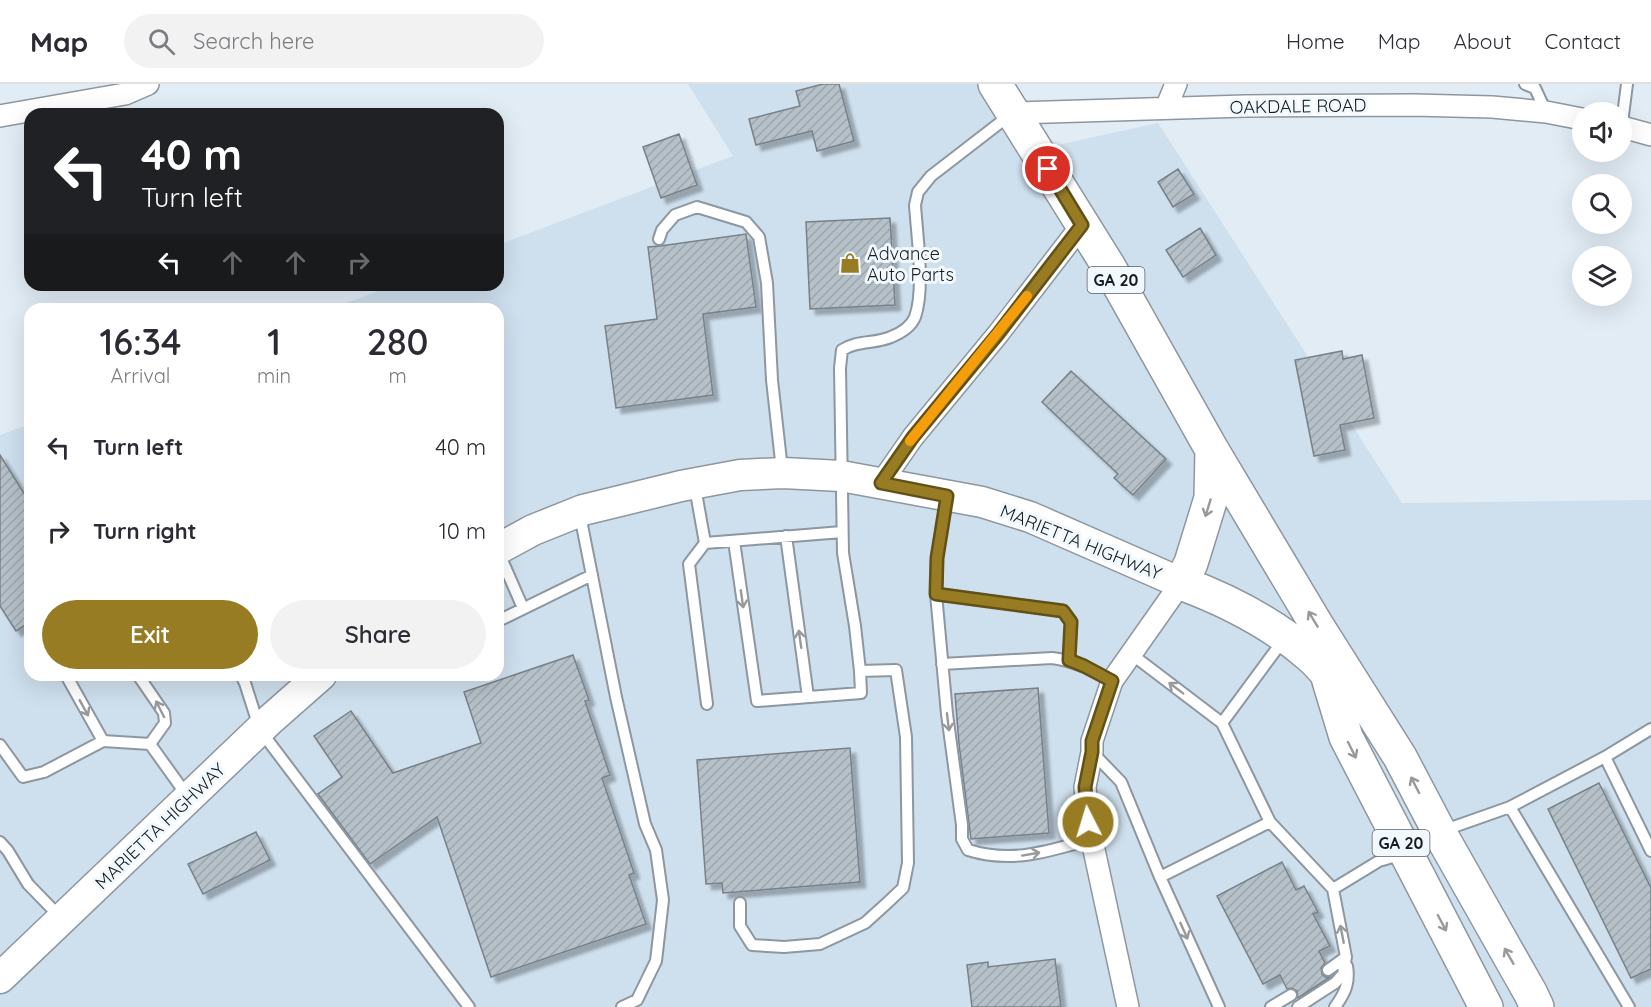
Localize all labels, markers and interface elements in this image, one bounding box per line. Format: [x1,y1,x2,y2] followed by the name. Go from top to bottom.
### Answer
[124,14,544,68] search box
[30,24,88,59] text: Map
[145,25,178,58] icon: search
[193,27,315,55] text: Search here
[1286,28,1345,54] text: Home
[1378,28,1421,54] text: Map
[1454,28,1512,54] text: About
[1545,28,1621,54] text: Contact
[1229,93,1367,119] street label: OAKDALE ROAD
[1572,102,1632,306] map controls
[1572,102,1632,162] button: sound
[141,128,242,181] text: 40 m
[42,132,120,210] icon: left
[1022,143,1073,194] pin
[1031,152,1064,185] icon: arrive
[1572,174,1632,234] button: search
[141,180,243,214] text: Turn left
[867,242,954,286] place label: Advance Auto Parts
[153,246,186,279] icon: left
[216,246,249,279] icon: ahead
[279,246,312,279] icon: ahead
[342,246,375,279] icon: right
[1572,246,1632,306] button: layers
[838,251,862,275] shop icon: Advance Auto Parts
[1088,267,1144,293] road number: GA 20
[100,319,181,364] text: 16:34
[267,319,281,364] text: 1
[367,319,428,364] text: 280
[111,363,170,388] text: Arrival
[257,363,291,388] text: min
[388,363,407,388] text: m
[42,431,75,464] icon: left
[93,433,183,461] text: Turn left
[435,433,486,461] text: 40 m
[1202,498,1213,517] one-way arrow
[997,499,1165,585] street label: MARIETTA HIGHWAY
[42,515,75,548] icon: right
[93,517,197,545] text: Turn right
[439,517,486,545] text: 10 m
[736,588,747,608] one-way arrow
[42,600,258,669] button: Exit
[270,600,486,669] button: Share
[1306,611,1318,628] one-way arrow
[795,630,806,649] one-way arrow
[1168,682,1184,695] one-way arrow
[78,699,90,716] one-way arrow
[154,701,166,718] one-way arrow
[943,712,954,732] one-way arrow
[1347,740,1359,758] one-way arrow
[90,758,230,894] street label: MARIETTA HIGHWAY
[1409,776,1420,794] one-way arrow
[1056,790,1120,854] position arrow
[1372,830,1430,856] road number: GA 20
[1021,848,1041,859] one-way arrow
[1437,913,1449,931] one-way arrow
[1179,921,1191,939] one-way arrow
[1336,924,1347,944] one-way arrow
[1503,947,1514,965] one-way arrow

